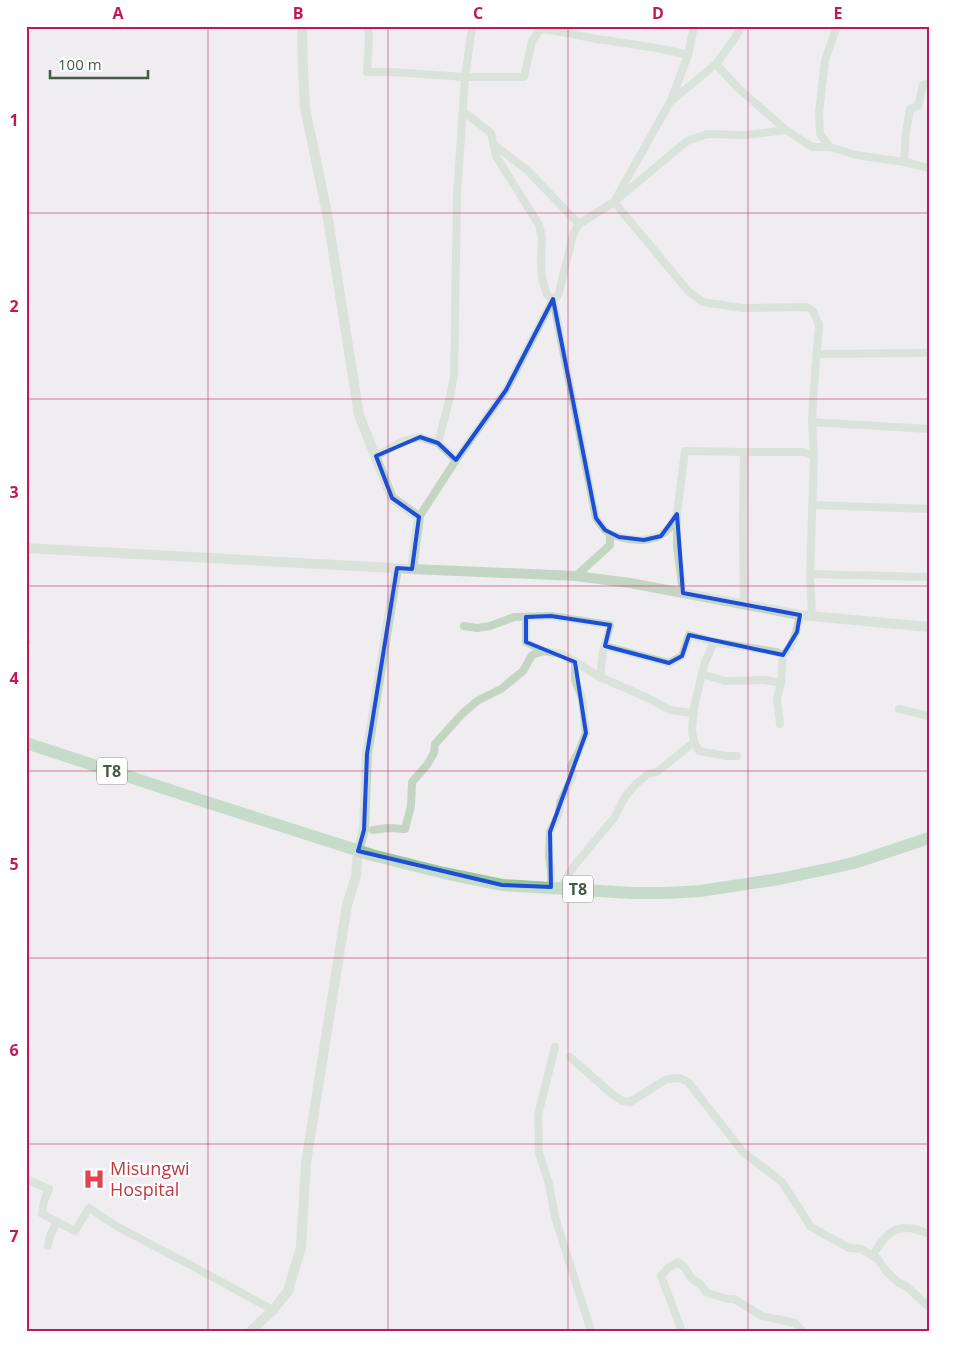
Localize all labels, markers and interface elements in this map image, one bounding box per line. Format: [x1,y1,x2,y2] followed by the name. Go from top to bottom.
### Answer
[112,2,124,24] text: A
[293,2,303,24] text: B
[473,2,483,24] text: C
[652,2,664,24] text: D
[834,2,843,24] text: E
[50,48,148,80] scale bar
[58,54,102,74] text: 100 m
[9,109,19,131] text: 1
[9,295,19,317] text: 2
[9,481,19,503] text: 3
[9,667,19,689] text: 4
[97,758,127,784] road number: T8
[9,853,19,875] text: 5
[563,876,593,902] road number: T8
[9,1039,19,1061] text: 6
[110,1156,190,1201] place label: Misungwi Hospital
[81,1166,107,1192] hospital icon: Misungwi Hospital
[9,1225,19,1247] text: 7

